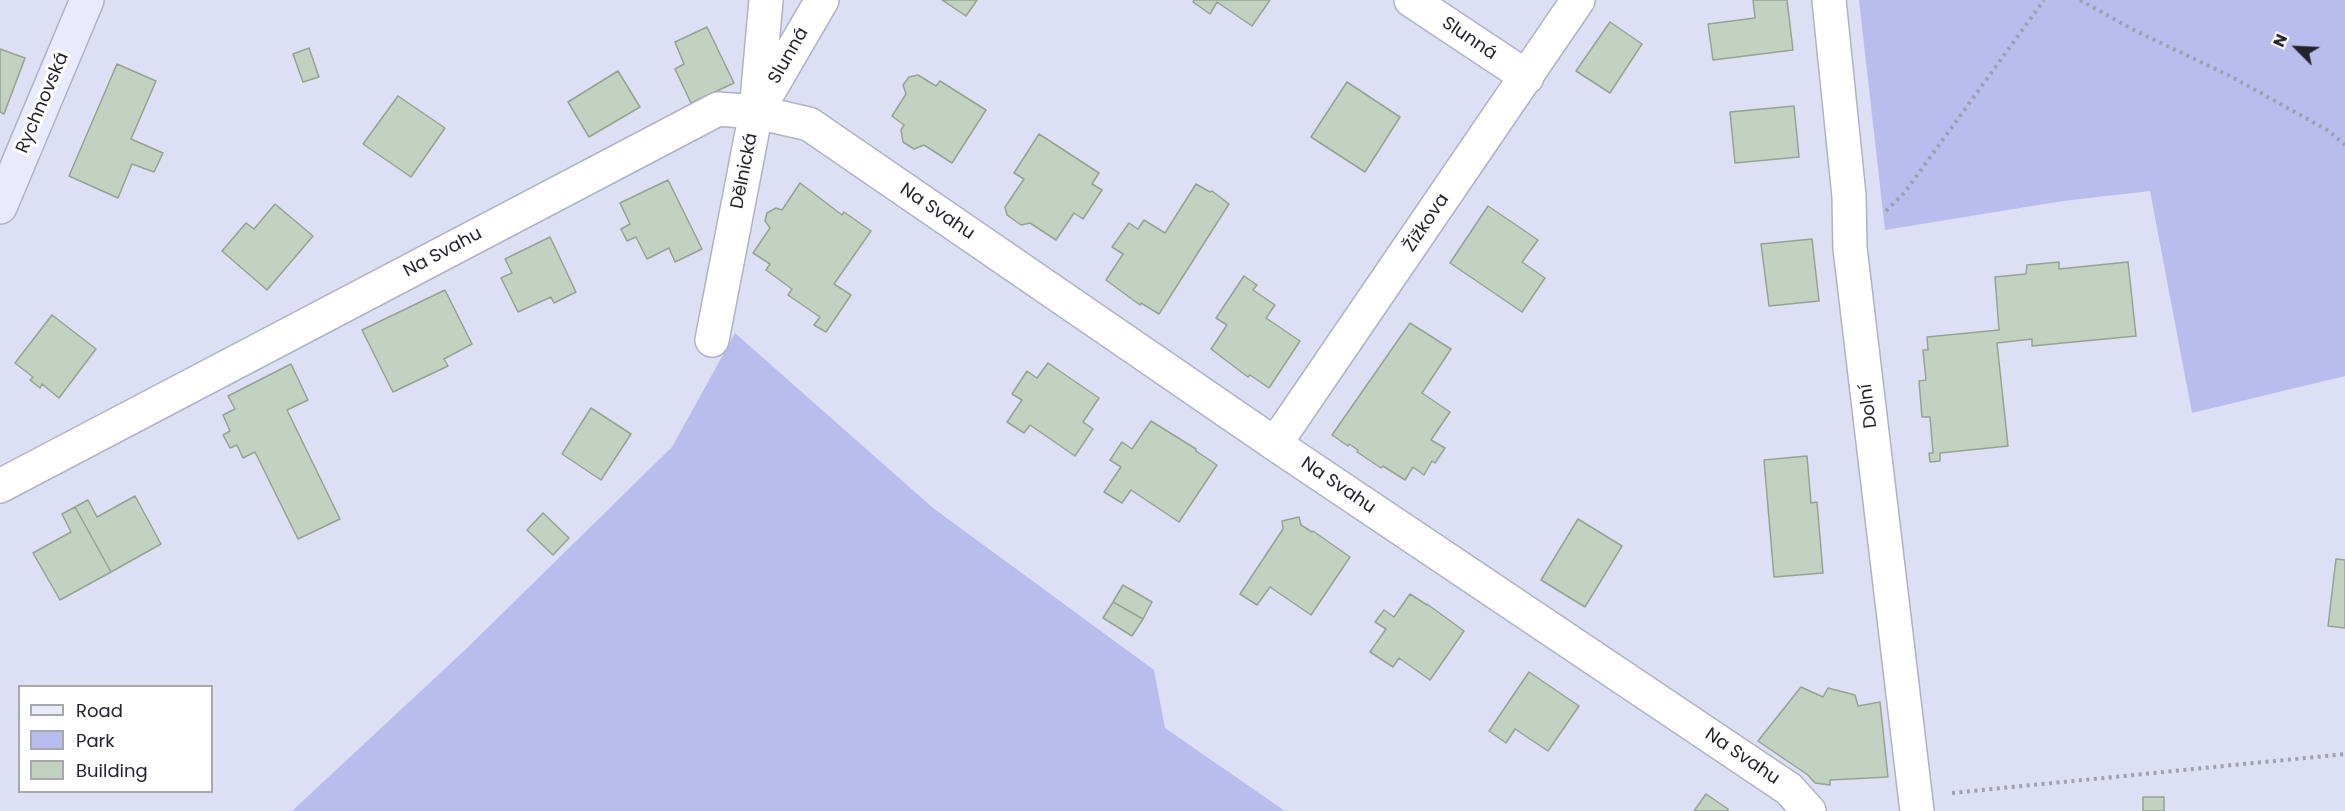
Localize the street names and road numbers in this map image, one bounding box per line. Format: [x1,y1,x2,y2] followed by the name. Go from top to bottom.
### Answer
[1437,13,1501,65] street label: Slunná
[764,24,814,88] street label: Slunná
[12,49,74,157] street label: Rychnovská
[727,131,763,211] street label: Dělnická
[896,179,978,245] street label: Na Svahu
[1400,190,1454,256] street label: Žižkova
[400,223,486,283] street label: Na Svahu
[1856,383,1882,429] street label: Dolní
[1297,453,1379,519] street label: Na Svahu
[1701,724,1783,790] street label: Na Svahu

